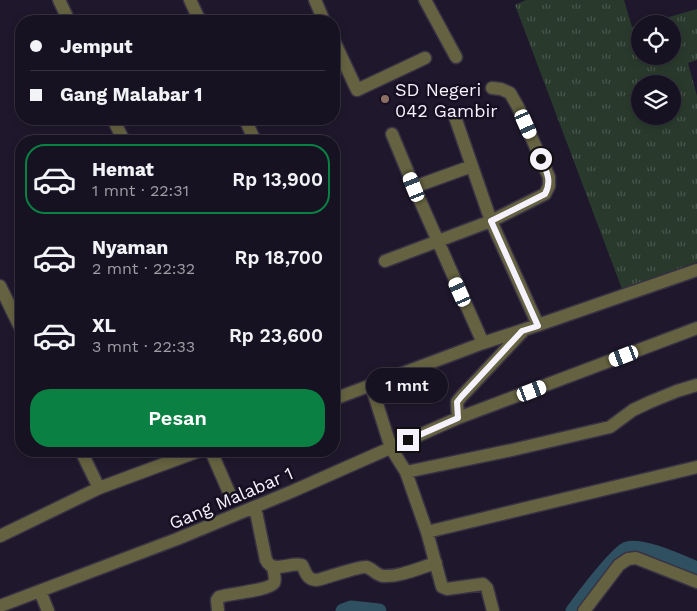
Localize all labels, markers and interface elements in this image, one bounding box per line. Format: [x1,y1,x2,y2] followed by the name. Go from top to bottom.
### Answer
[631,15,681,125] map controls
[631,15,681,65] button: locate
[60,35,133,58] text: Jemput
[631,75,681,125] button: layers
[395,79,498,121] place label: SD Negeri 042 Gambir
[60,83,202,106] text: Gang Malabar 1
[379,93,391,105] marker: SD Negeri 042 Gambir
[513,107,538,141] car
[530,148,552,170] route start
[32,157,77,202] icon: car
[92,158,154,181] text: Hemat
[232,168,323,191] text: Rp 13,900
[401,170,426,204] car
[92,181,189,200] text: 1 mnt · 22:31
[32,235,77,280] icon: car
[92,236,168,259] text: Nyaman
[235,246,323,269] text: Rp 18,700
[92,259,195,278] text: 2 mnt · 22:32
[447,275,472,309] car
[32,313,77,358] icon: car
[92,314,116,337] text: XL
[229,324,323,347] text: Rp 23,600
[92,337,195,356] text: 3 mnt · 22:33
[607,344,640,368] car
[367,368,449,402] callout: 1 mnt
[385,376,429,395] text: 1 mnt
[515,379,548,403] car
[30,389,325,447] button: Pesan
[397,429,419,451] route end
[166,462,296,534] street label: Gang Malabar 1

